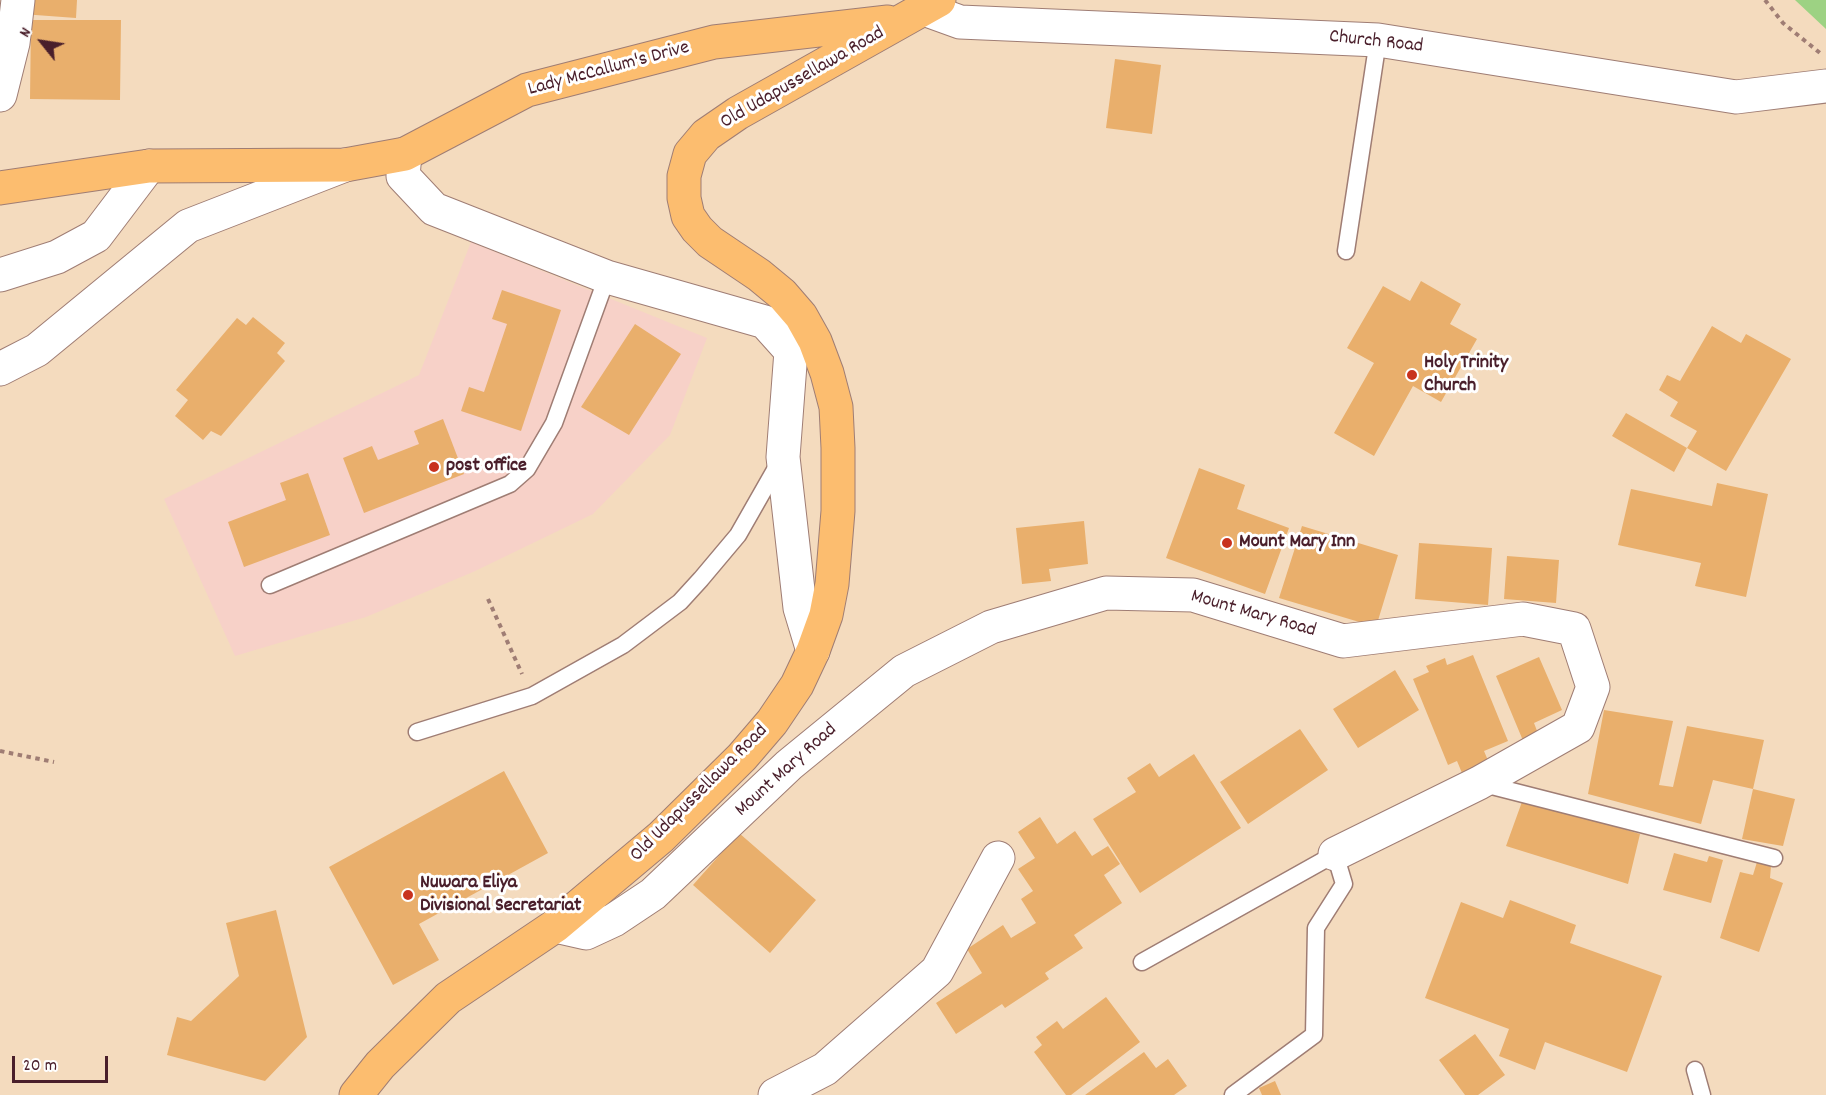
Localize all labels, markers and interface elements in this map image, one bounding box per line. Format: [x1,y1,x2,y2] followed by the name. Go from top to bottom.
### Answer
[12,12,72,72] north arrow
[717,22,889,136] street label: Old Udapussellawa Road
[14,24,38,42] text: N
[1328,26,1424,60] street label: Church Road
[526,37,692,103] street label: Lady McCallum's Drive
[1424,352,1508,399] place label: Holy Trinity Church
[1405,368,1419,382] marker: Holy Trinity Church
[446,455,527,479] place label: post office
[427,460,441,474] marker: post office
[1239,531,1355,555] place label: Mount Mary Inn
[1220,536,1234,550] marker: Mount Mary Inn
[1188,586,1318,644] street label: Mount Mary Road
[731,719,843,823] street label: Mount Mary Road
[626,720,774,868] street label: Old Udapussellawa Road
[420,872,581,919] place label: Nuwara Eliya Divisional Secretariat
[401,888,415,902] marker: Nuwara Eliya Divisional Secretariat
[15,1044,111,1082] scale bar
[23,1054,57,1079] text: 20 m

